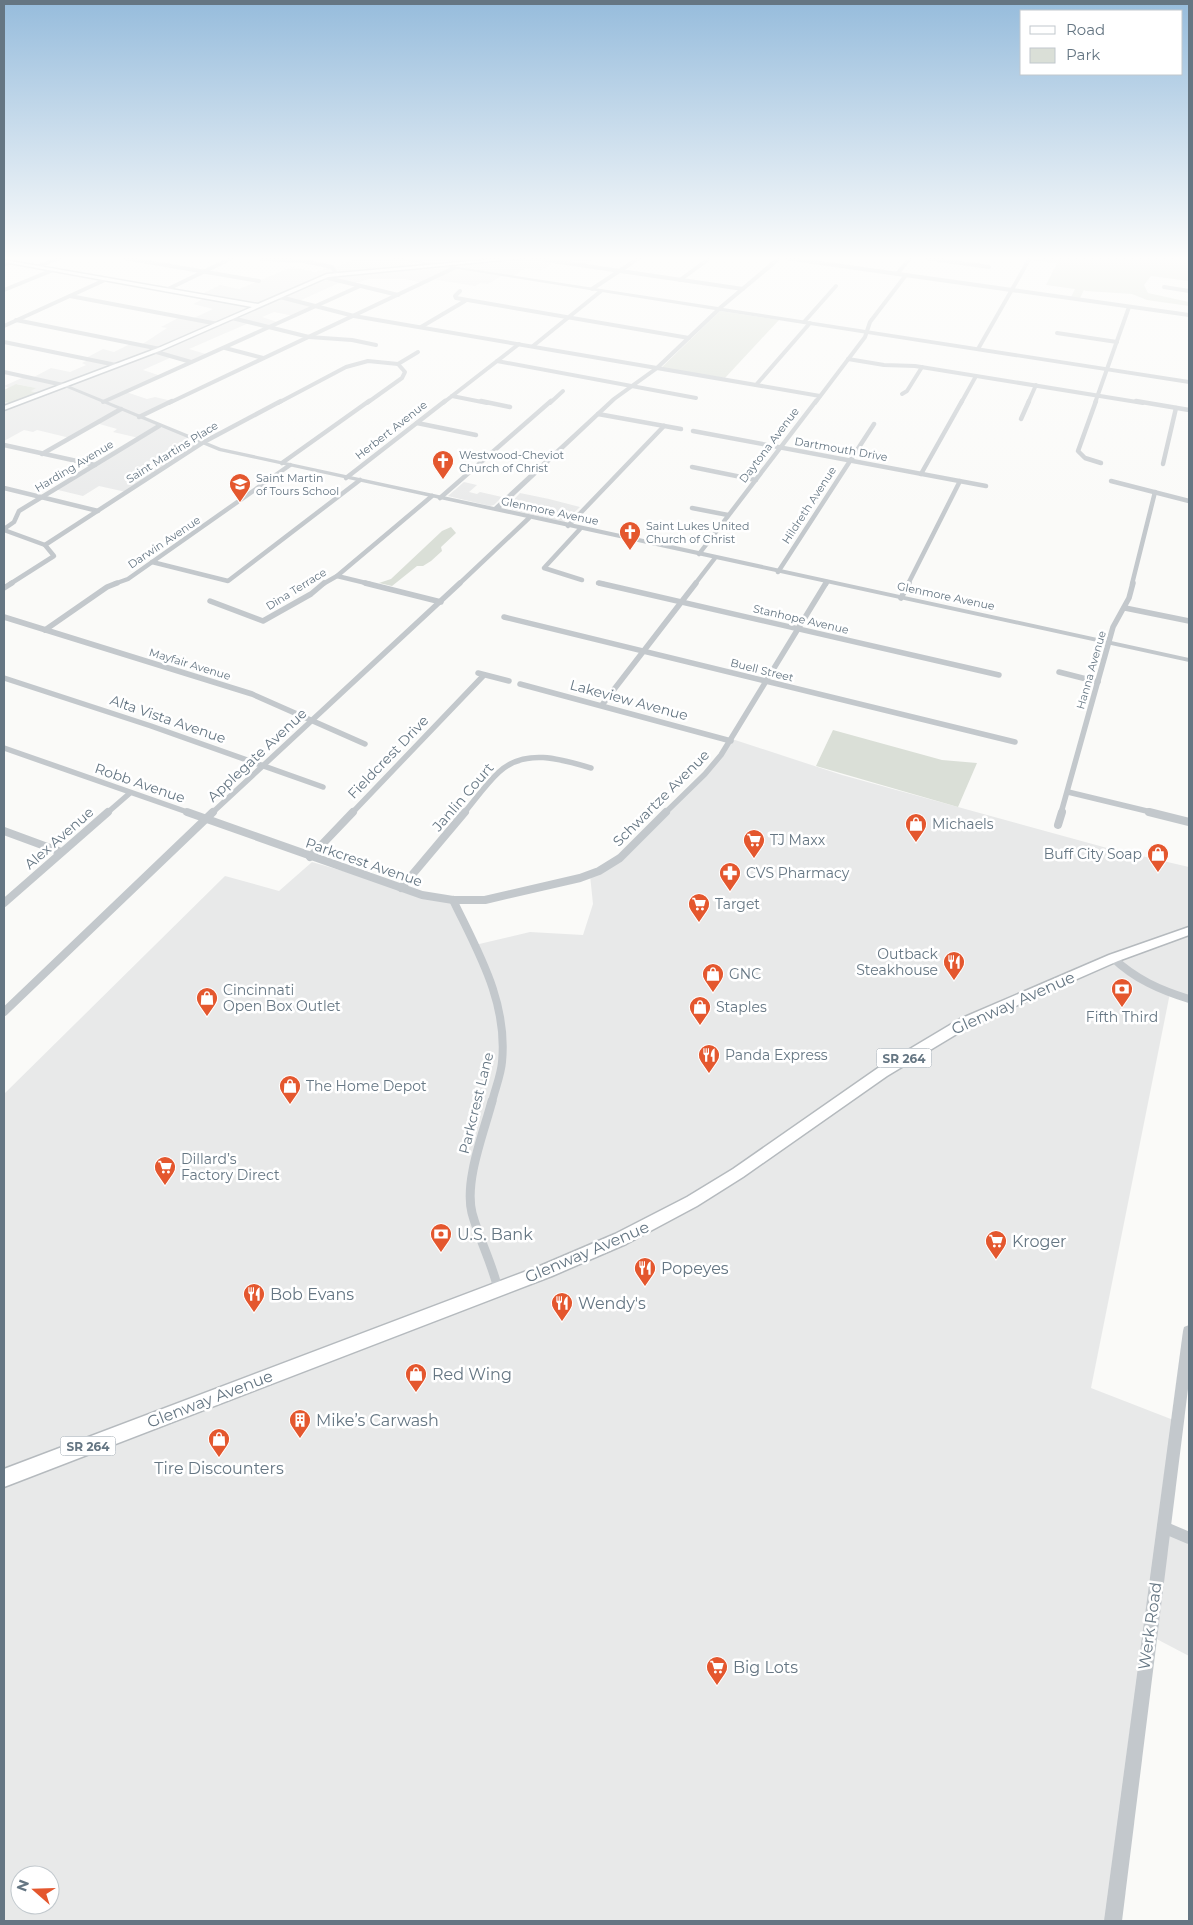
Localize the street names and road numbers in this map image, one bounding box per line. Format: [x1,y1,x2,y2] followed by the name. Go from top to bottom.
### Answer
[352,397,430,462] street label: Herbert Avenue
[736,404,802,486] street label: Daytona Avenue
[123,418,221,486] street label: Saint Martins Place
[793,434,889,464] street label: Dartmouth Drive
[32,437,116,495] street label: Harding Avenue
[779,463,839,546] street label: Hildreth Avenue
[500,494,600,528] street label: Glenmore Avenue
[125,512,203,571] street label: Darwin Avenue
[263,565,329,613] street label: Dina Terrace
[896,579,996,613] street label: Glenmore Avenue
[752,601,851,637] street label: Stanhope Avenue
[1073,629,1109,711] street label: Hanna Avenue
[147,645,233,683] street label: Mayfair Avenue
[729,655,795,685] street label: Buell Street
[568,676,690,724] street label: Lakeview Avenue
[108,691,228,747] street label: Alta Vista Avenue
[204,704,310,806] street label: Applegate Avenue
[344,712,432,802] street label: Fieldcrest Drive
[609,746,713,850] street label: Schwartze Avenue
[92,759,188,807] street label: Robb Avenue
[428,759,498,836] street label: Janlin Court
[21,803,97,873] street label: Alex Avenue
[303,834,425,890] street label: Parkcrest Avenue
[948,967,1078,1039] street label: Glenway Avenue
[876,1048,932,1068] road number: SR 264
[455,1050,497,1156] street label: Parkcrest Lane
[522,1217,652,1287] street label: Glenway Avenue
[144,1366,276,1432] street label: Glenway Avenue
[61,1436,116,1455] road number: SR 264
[1134,1581,1166,1671] street label: Werk Road

